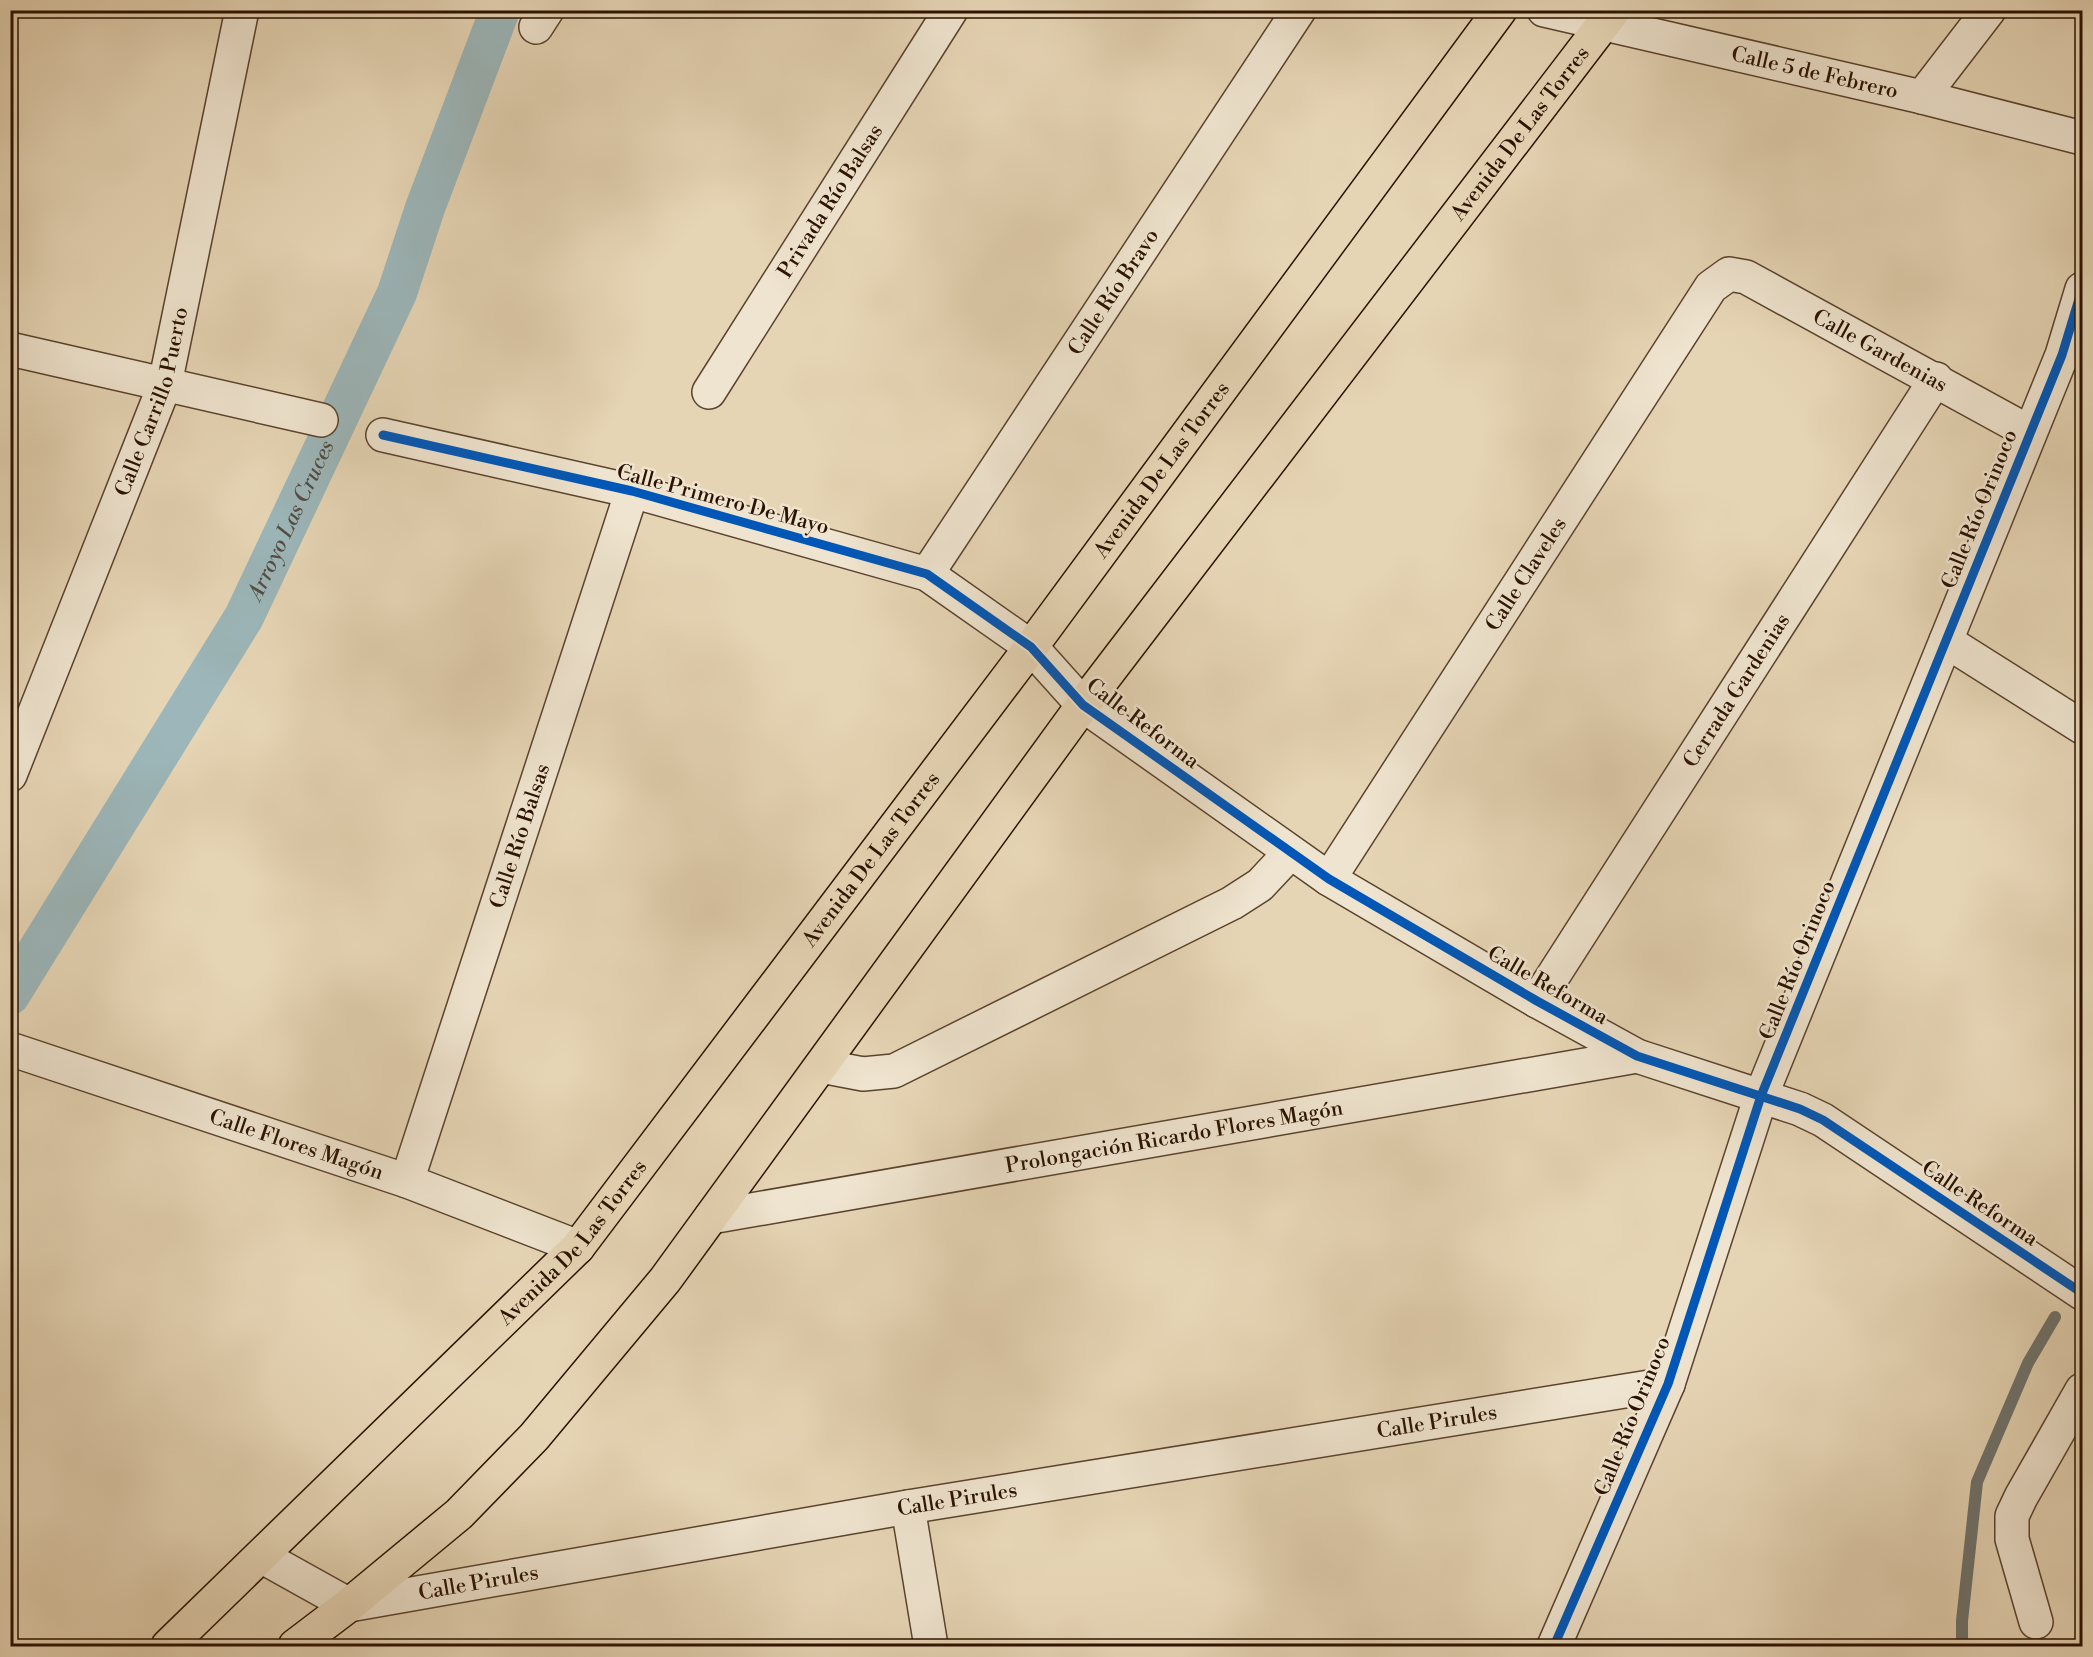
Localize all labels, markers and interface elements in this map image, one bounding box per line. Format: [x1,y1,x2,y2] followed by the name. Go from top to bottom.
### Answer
[1445,41,1596,227] street label: Avenida De Las Torres
[1729,42,1901,105] street label: Calle 5 de Febrero
[772,120,889,283] street label: Privada Río Balsas
[1063,224,1165,361] street label: Calle Río Bravo
[1808,304,1951,399] street label: Calle Gardenias
[110,305,195,500] street label: Calle Carrillo Puerto
[1088,377,1236,565] street label: Avenida De Las Torres
[1936,426,2024,593] street label: Calle Río Orinoco
[241,436,341,607] water label: Arroyo Las Cruces
[614,459,832,541] street label: Calle Primero De Mayo
[1480,513,1573,636] street label: Calle Claveles
[1678,609,1796,773] street label: Cerrada Gardenias
[1081,673,1204,775] street label: Calle Reforma
[485,761,556,912] street label: Calle Río Balsas
[796,767,946,953] street label: Avenida De Las Torres
[1754,877,1842,1044] street label: Calle Río Orinoco
[1483,941,1613,1031] street label: Calle Reforma
[1003,1095,1346,1180] street label: Prolongación Ricardo Flores Magón
[206,1104,387,1186] street label: Calle Flores Magón
[493,1155,653,1332] street label: Avenida De Las Torres
[1916,1155,2043,1253] street label: Calle Reforma
[1589,1333,1677,1500] street label: Calle Río Orinoco
[1375,1400,1499,1445] street label: Calle Pirules
[895,1478,1019,1523] street label: Calle Pirules
[416,1560,541,1607] street label: Calle Pirules

